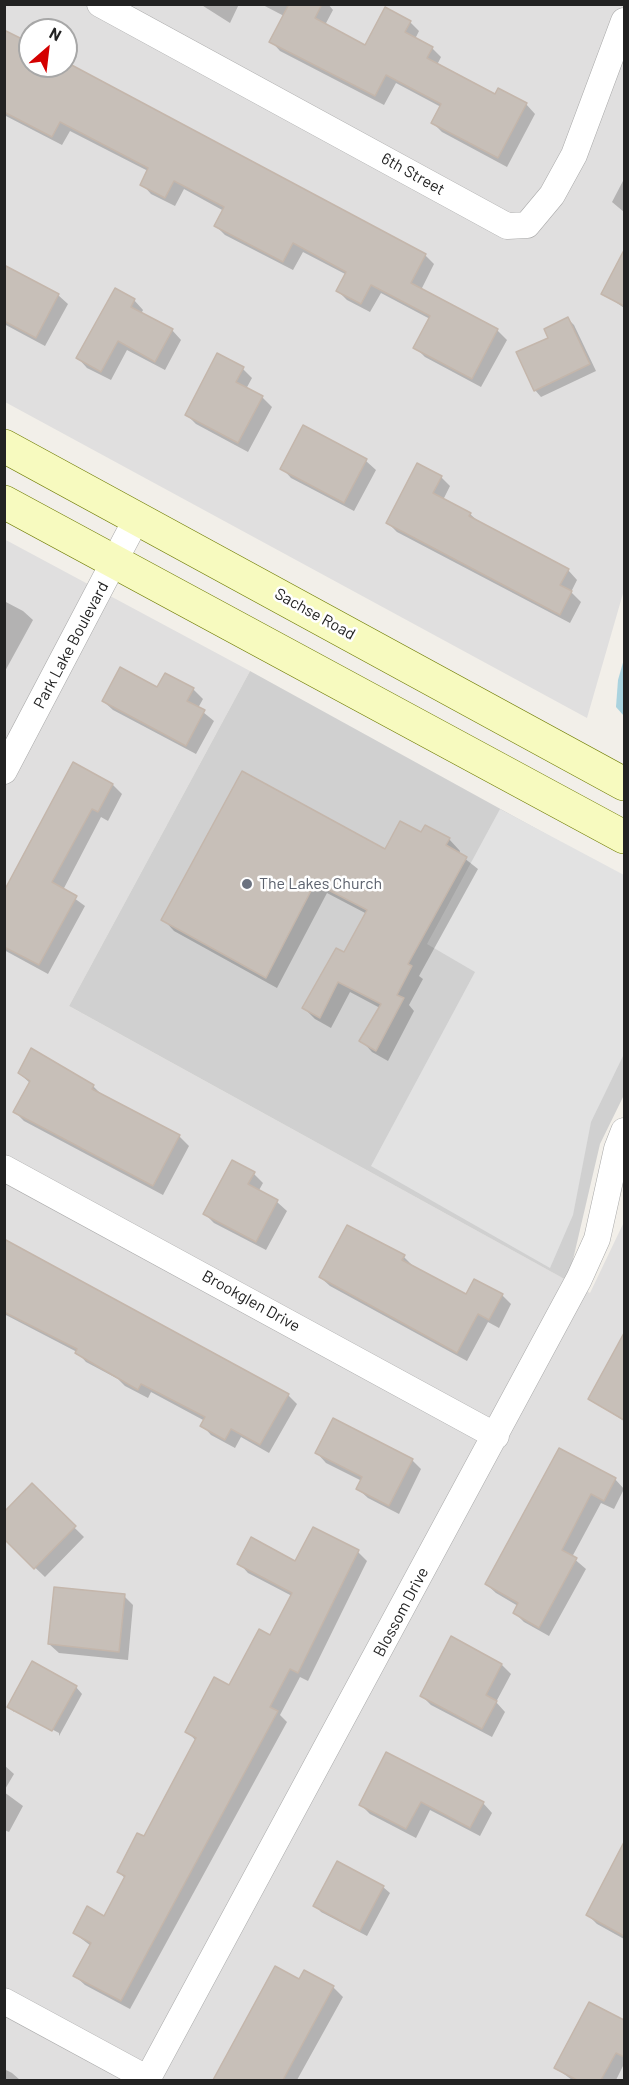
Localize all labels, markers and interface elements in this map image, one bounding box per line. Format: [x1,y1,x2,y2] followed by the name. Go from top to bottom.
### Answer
[18,18,78,78] north arrow
[47,23,65,44] text: N
[378,149,448,199] street label: 6th Street
[29,578,113,712] street label: Park Lake Boulevard
[271,584,359,644] street label: Sachse Road
[259,874,382,894] place label: The Lakes Church
[240,877,254,891] marker: The Lakes Church
[199,1266,303,1336] street label: Brookglen Drive
[369,1564,433,1660] street label: Blossom Drive

